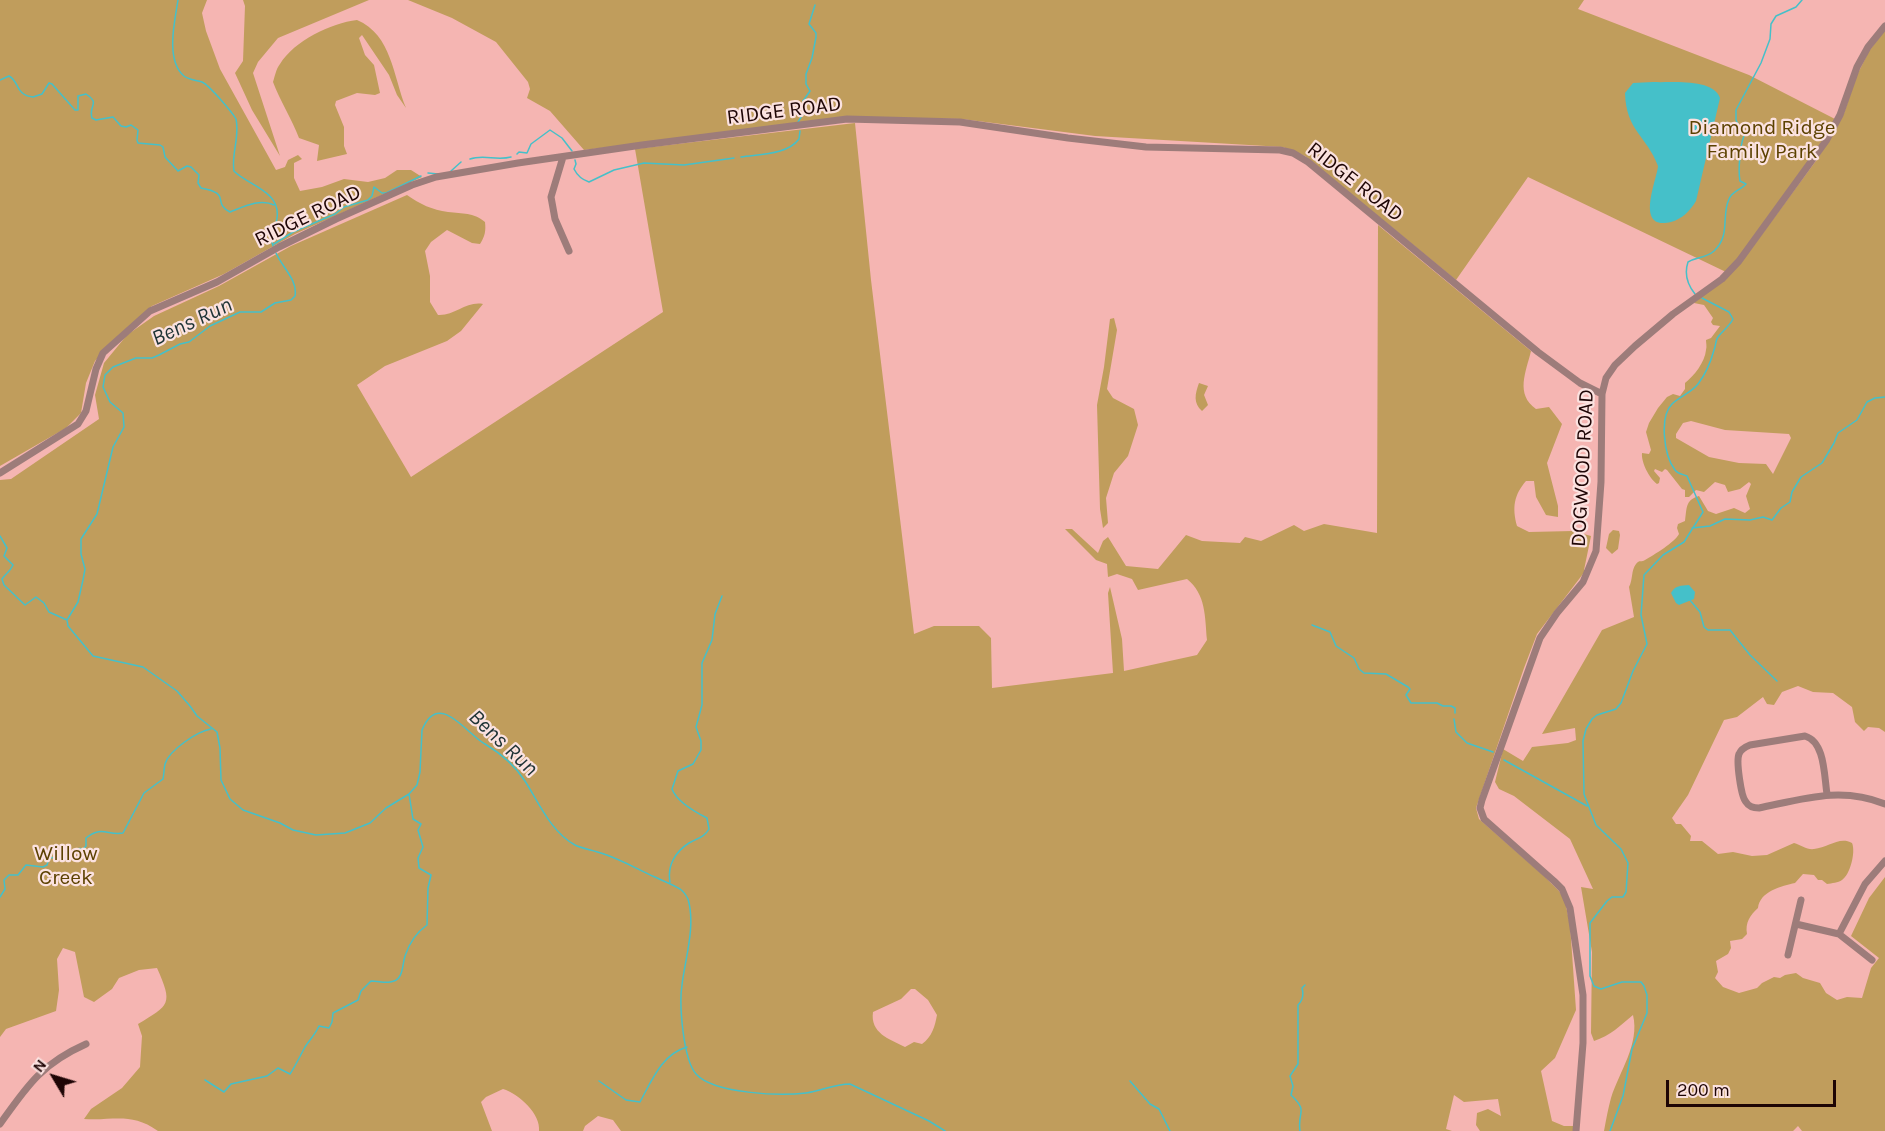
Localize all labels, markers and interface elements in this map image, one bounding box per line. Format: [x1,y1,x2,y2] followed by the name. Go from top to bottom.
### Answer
[725,91,843,131] street label: RIDGE ROAD
[1688,115,1836,165] park label: Diamond Ridge Family Park
[1302,137,1408,227] street label: RIDGE ROAD
[251,179,365,253] street label: RIDGE ROAD
[148,292,236,352] water label: Bens Run
[1566,388,1600,548] street label: DOGWOOD ROAD
[463,704,543,782] water label: Bens Run
[34,841,98,891] park label: Willow Creek
[24,1047,84,1107] north arrow
[28,1055,50,1076] text: N
[1669,1068,1838,1106] scale bar
[1677,1079,1730,1101] text: 200 m

